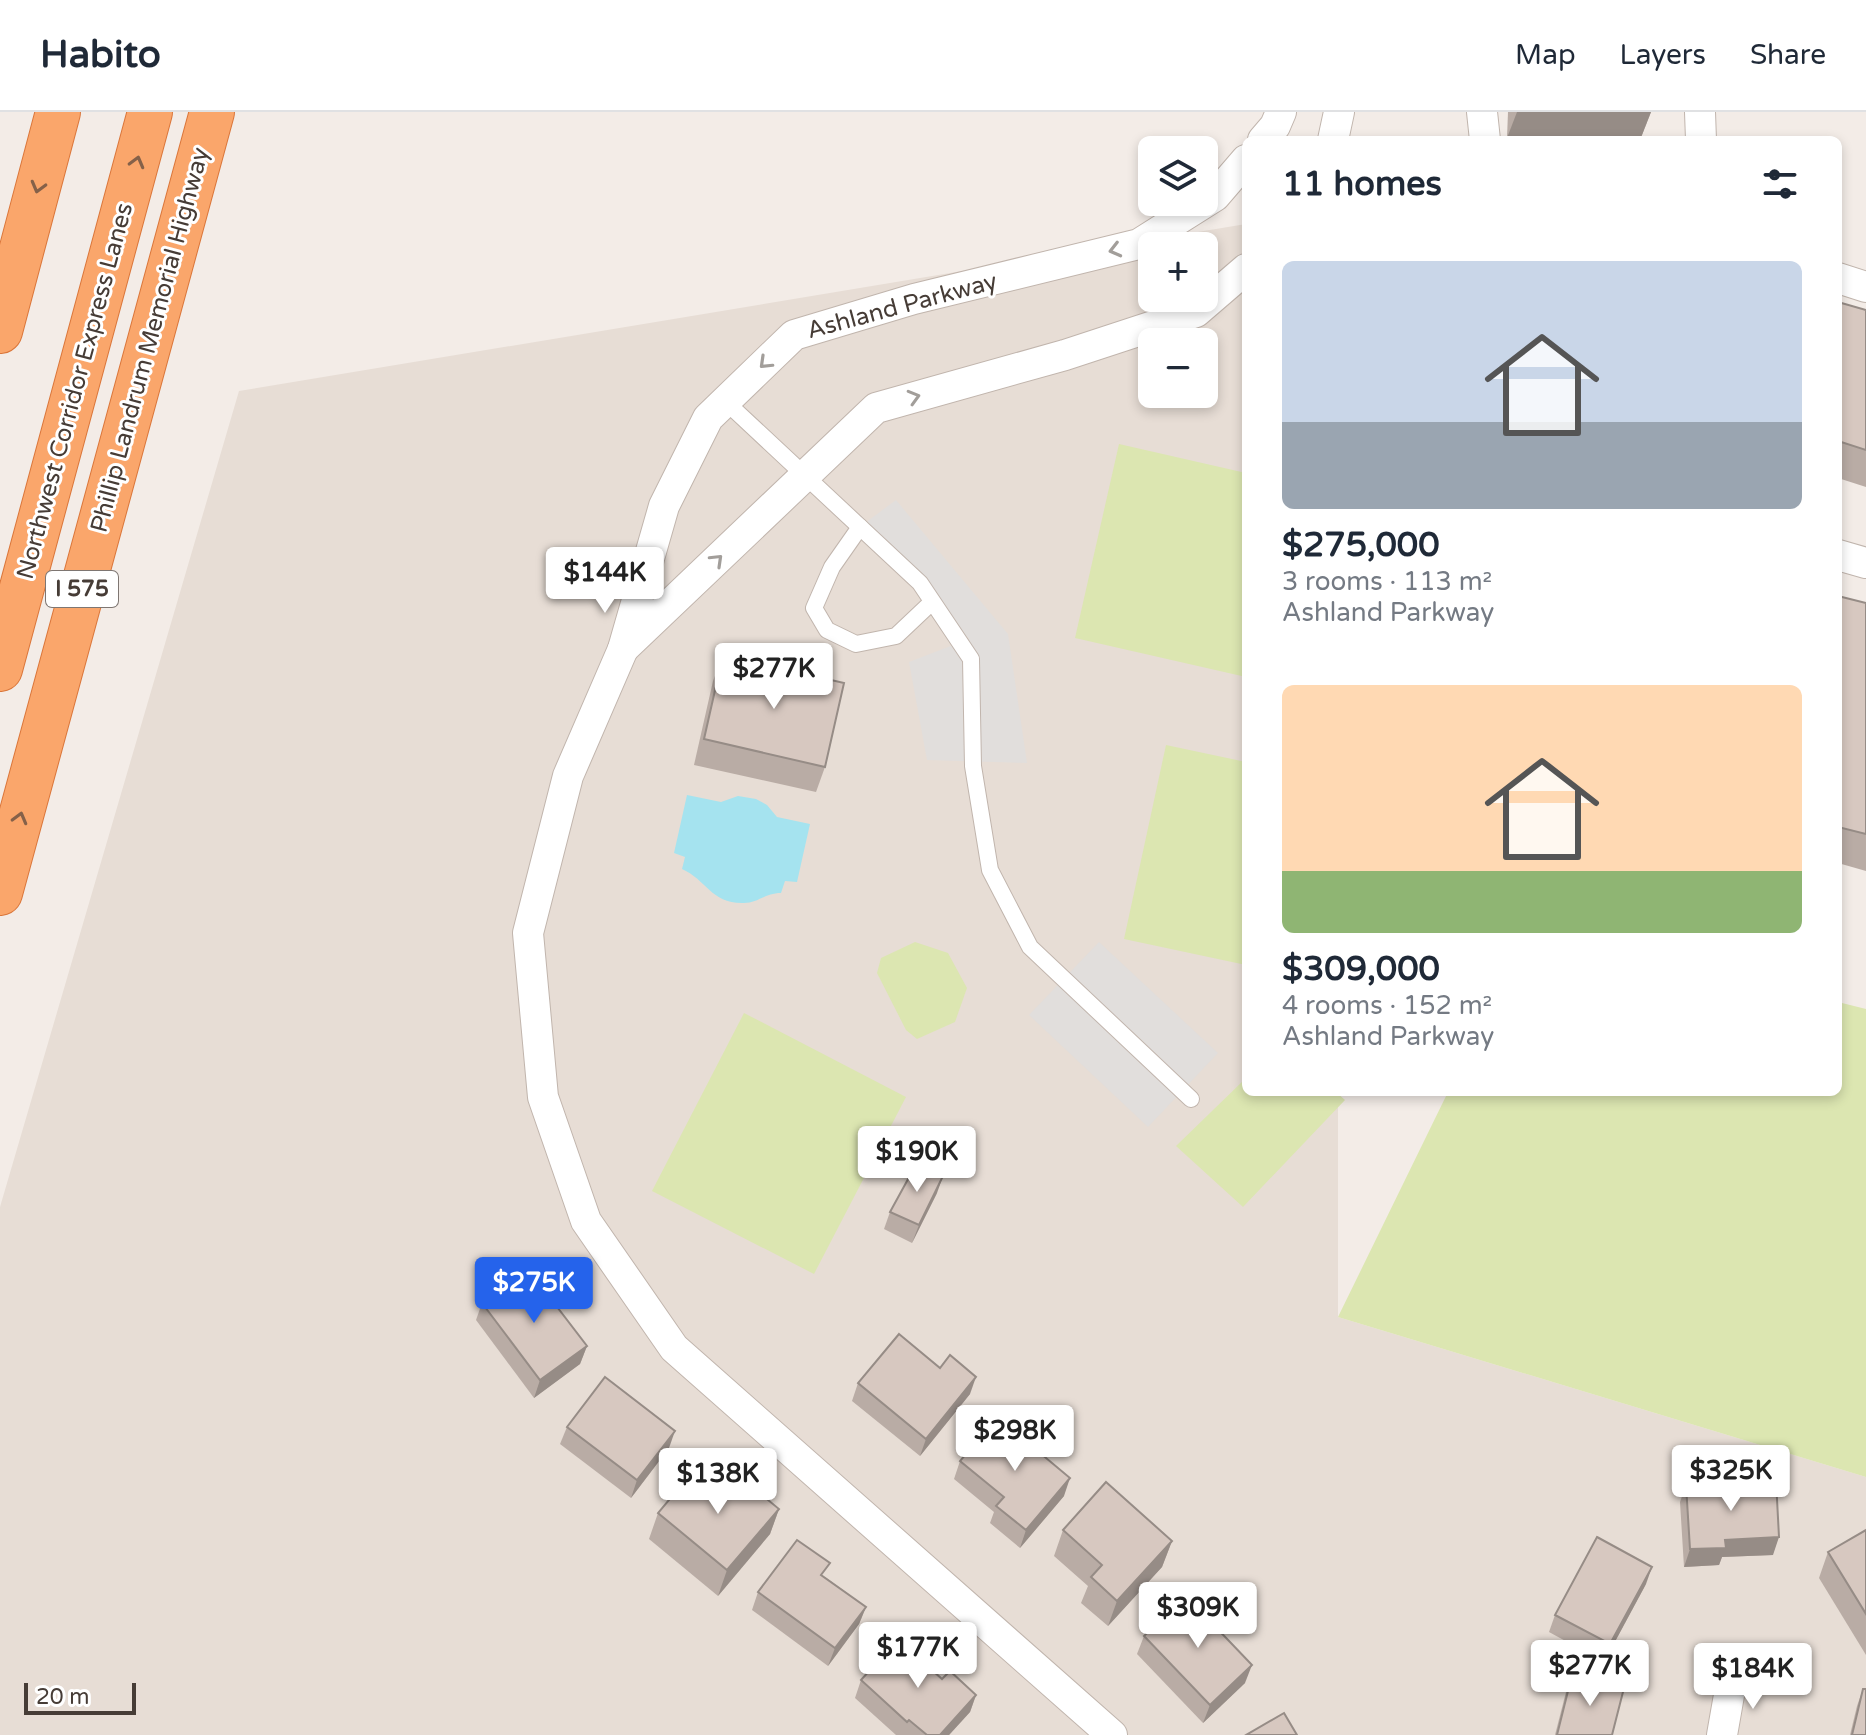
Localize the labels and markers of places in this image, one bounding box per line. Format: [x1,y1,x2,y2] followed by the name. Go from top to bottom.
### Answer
[549,547,661,615] pin: $144K
[718,643,830,711] pin: $277K
[861,1126,973,1194] pin: $190K
[478,1257,590,1325] pin: $275K
[959,1405,1071,1473] pin: $298K
[1675,1445,1787,1513] pin: $325K
[662,1448,774,1516] pin: $138K
[1142,1582,1254,1650] pin: $309K
[862,1622,974,1690] pin: $177K
[1534,1640,1646,1708] pin: $277K
[1697,1643,1809,1711] pin: $184K

